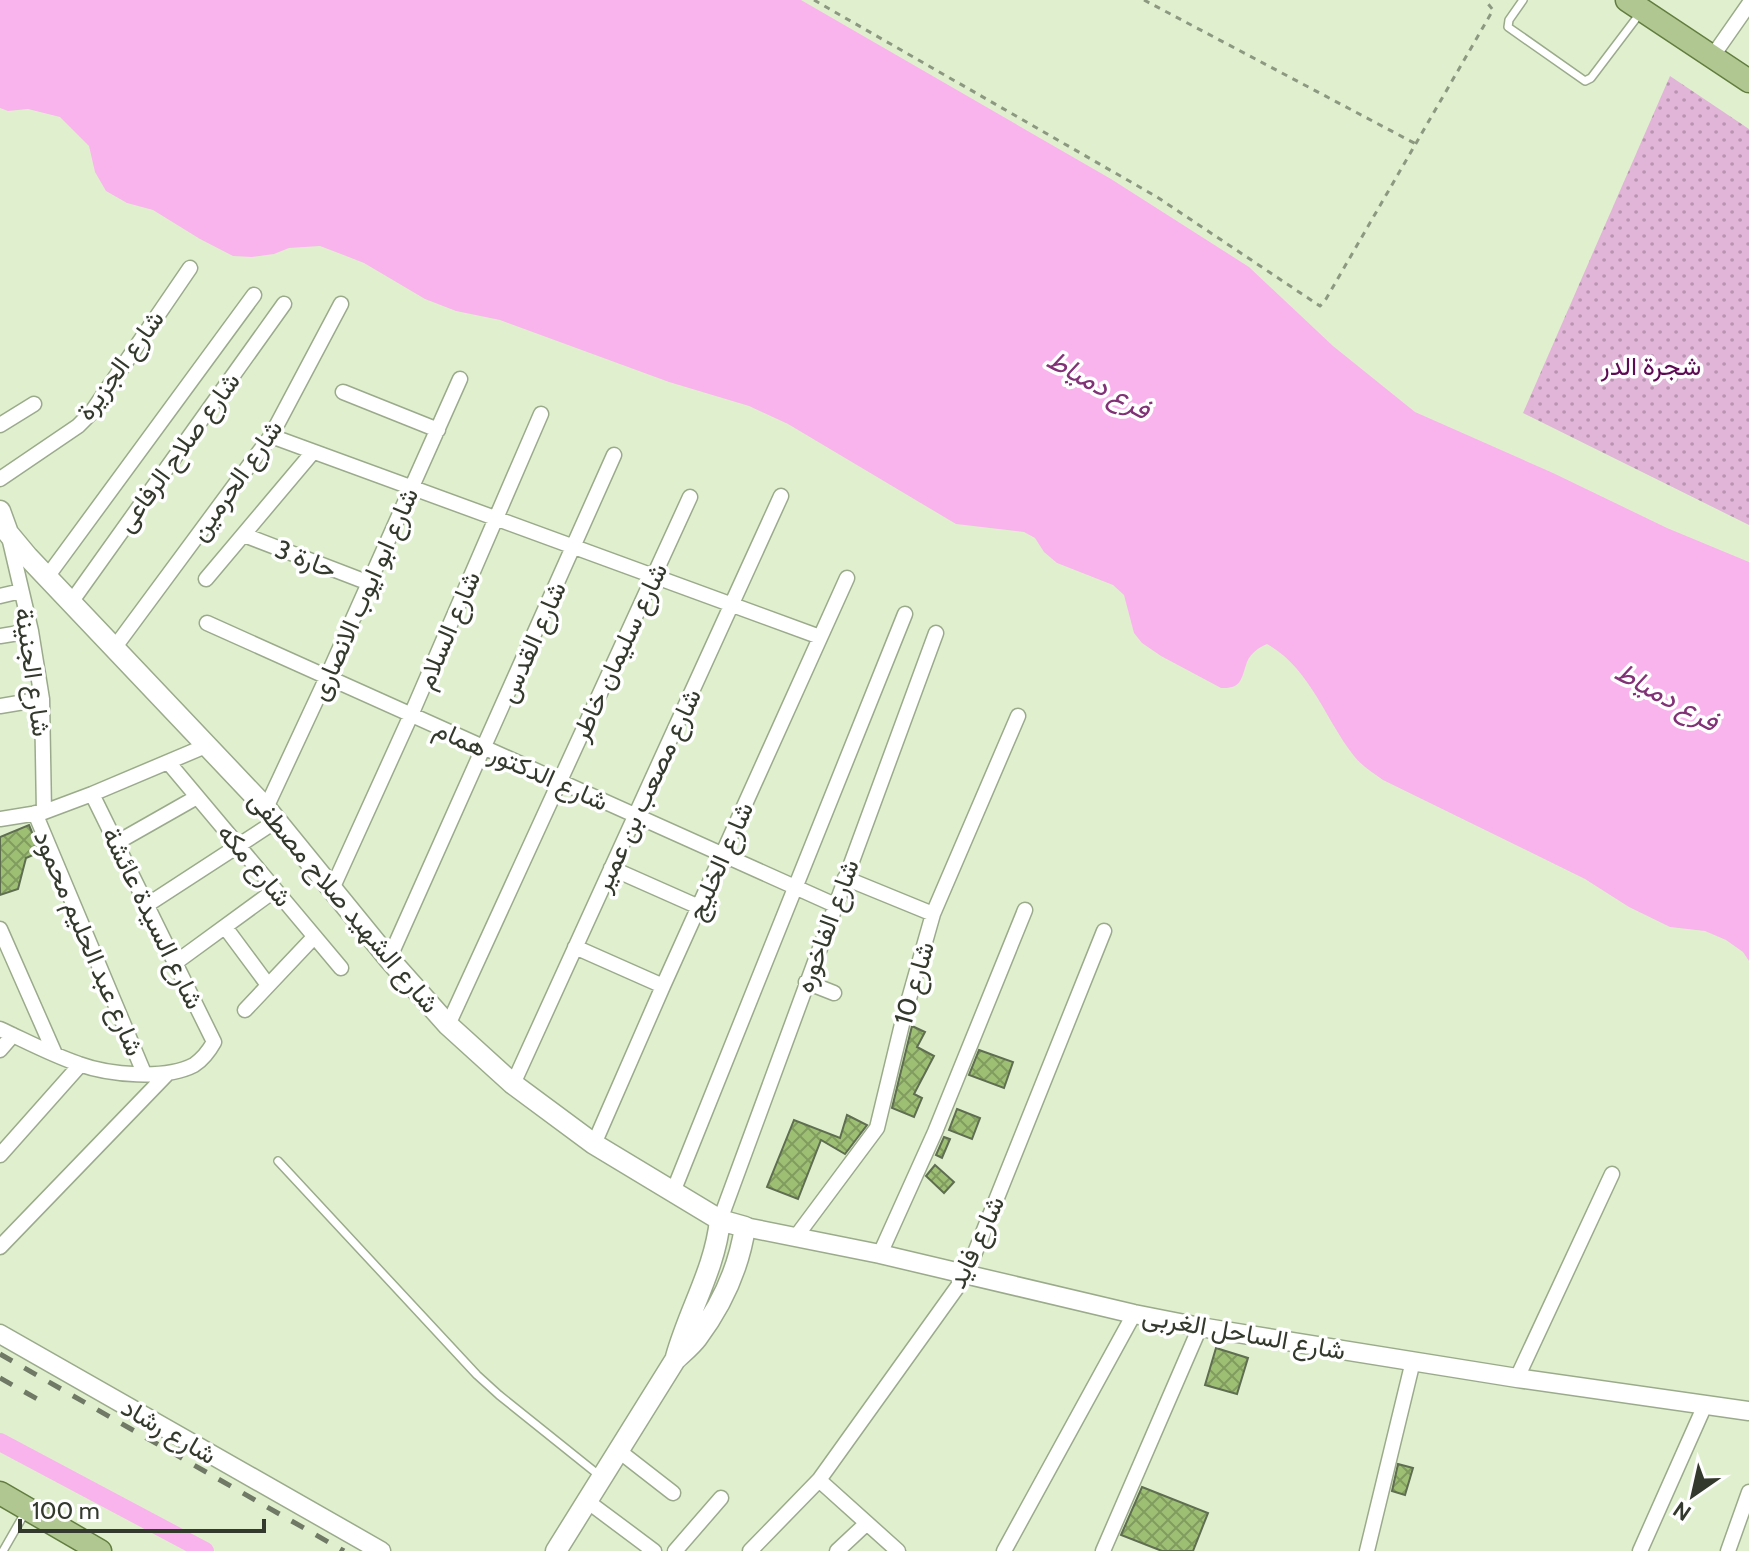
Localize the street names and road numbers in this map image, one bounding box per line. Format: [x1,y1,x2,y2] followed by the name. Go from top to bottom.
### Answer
[69,304,172,428] street label: شارع الجزيرة
[109,366,248,539] street label: شارع صلاح الرفاعى
[183,413,291,548] street label: شارع الحرمين
[303,483,427,706] street label: شارع ابو ايوب الانصارى
[271,533,341,585] street label: حارة 3
[563,558,676,748] street label: شارع سليمان خاطر
[409,566,489,694] street label: شارع السلام
[491,576,575,708] street label: شارع القدس
[6,605,58,739] street label: شارع الجنينة
[586,683,710,898] street label: شارع مصعب بن عمير
[428,712,613,820] street label: شارع الدكتور همام
[240,785,446,1021] street label: شارع الشهيد صلاح مصطفى
[680,797,762,926] street label: شارع الخليج
[209,817,299,914] street label: شارع مكه
[93,822,211,1015] street label: شارع السيدة عائشة
[25,825,151,1061] street label: شارع عبد الحليم محمود
[788,855,868,998] street label: شارع الفاخوره
[887,938,943,1029] street label: شارع 10
[941,1190,1013,1294] street label: شارع فايد
[1140,1299,1348,1369] street label: شارع الساحل الغربى
[115,1391,222,1473] street label: شارع رشاد

